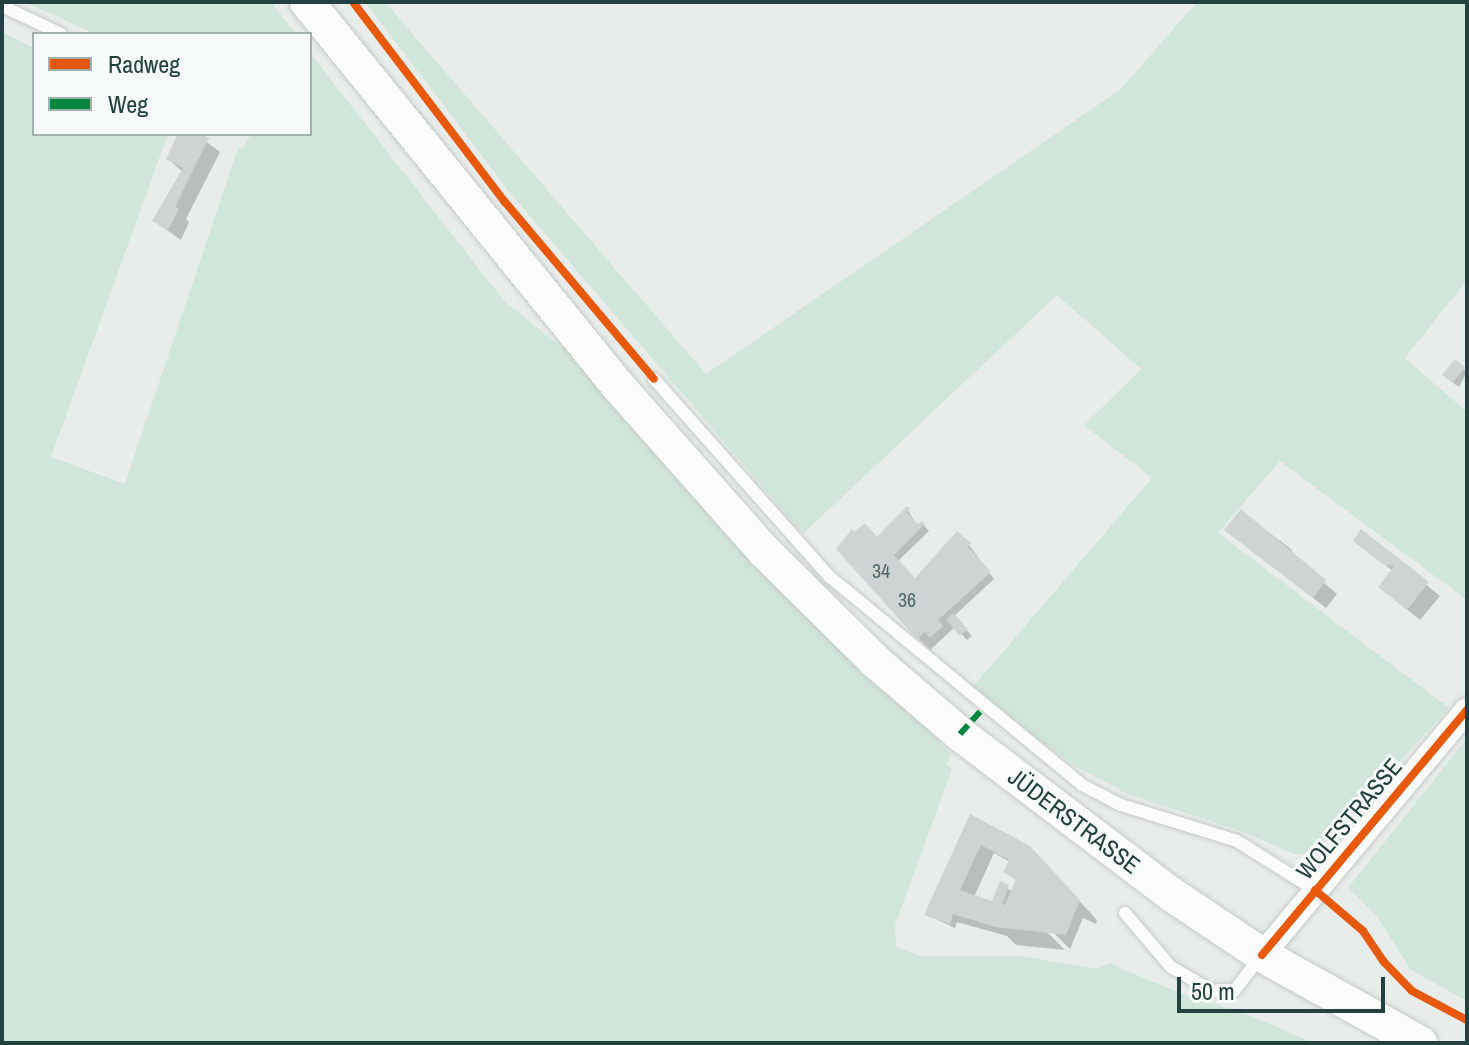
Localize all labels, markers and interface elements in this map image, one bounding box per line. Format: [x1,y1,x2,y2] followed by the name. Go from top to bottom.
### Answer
[32,32,312,136] legend
[108,48,180,80] text: Radweg
[108,88,148,120] text: Weg
[872,558,890,582] house number: 34
[898,587,916,611] house number: 36
[1290,753,1408,885] street label: WOLFSTRASSE
[1002,762,1146,880] street label: JÜDERSTRASSE
[1181,961,1389,1011] scale bar
[1191,975,1235,1007] text: 50 m

